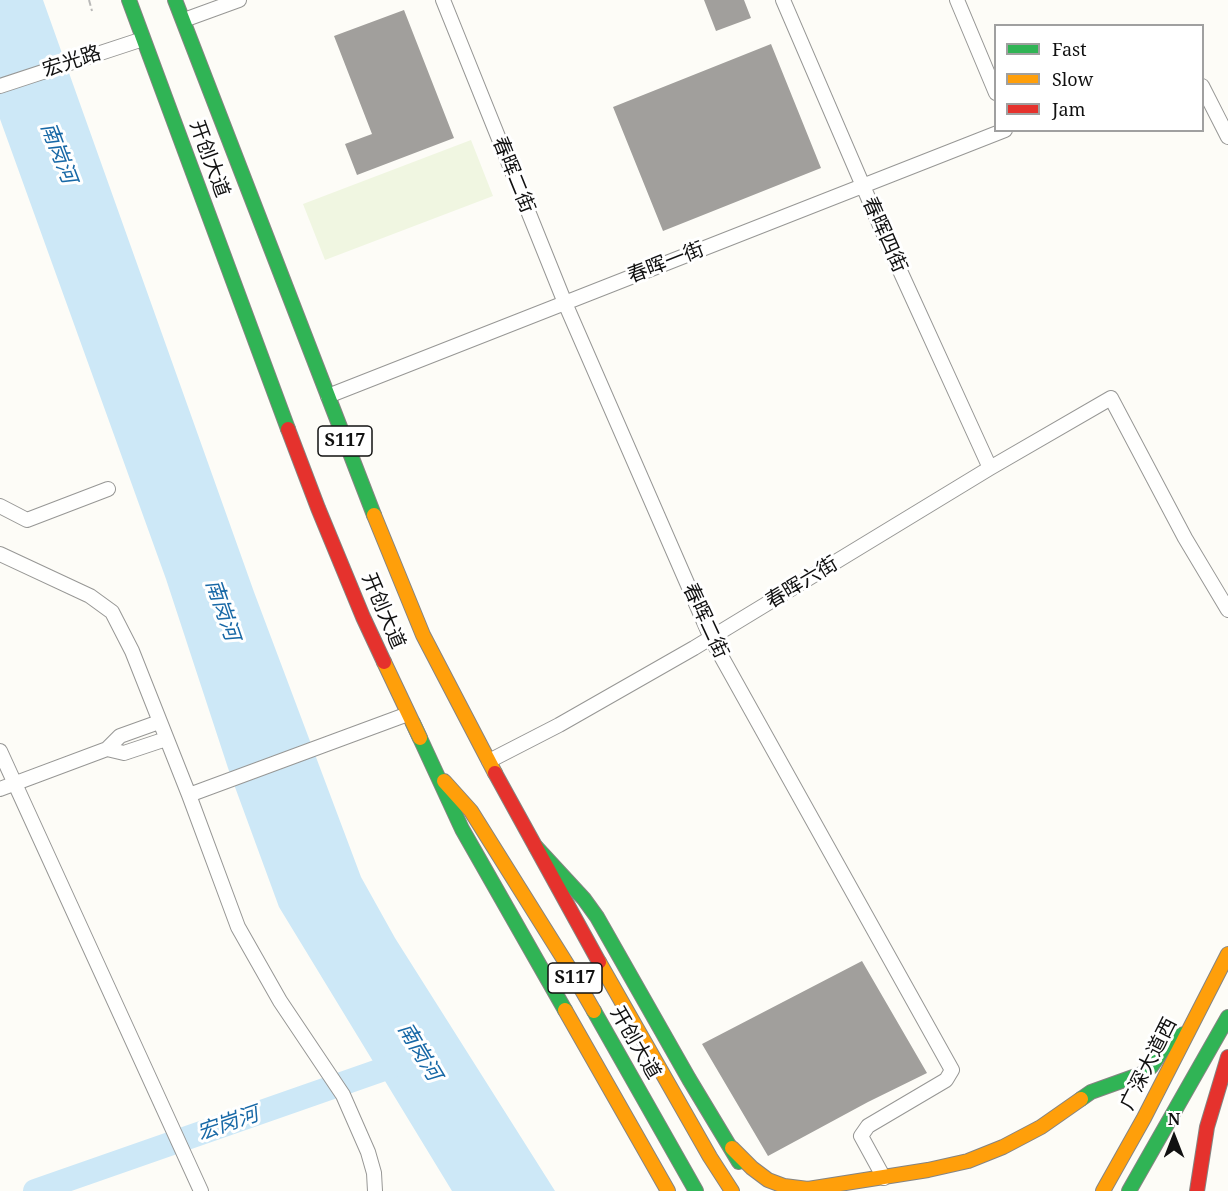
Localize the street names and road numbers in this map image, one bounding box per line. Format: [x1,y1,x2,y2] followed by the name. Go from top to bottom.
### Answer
[40,41,104,83] street label: 宏光路
[184,117,234,201] street label: 开创大道
[487,133,539,217] street label: 春晖二街
[857,194,911,276] street label: 春晖四街
[624,237,708,289] street label: 春晖一街
[318,426,372,456] road number: S117
[762,552,842,614] street label: 春晖六街
[356,569,410,653] street label: 开创大道
[677,580,733,662] street label: 春晖二街
[548,963,602,993] road number: S117
[605,1002,665,1084] street label: 开创大道
[1116,1014,1182,1114] street label: 广深大道西

